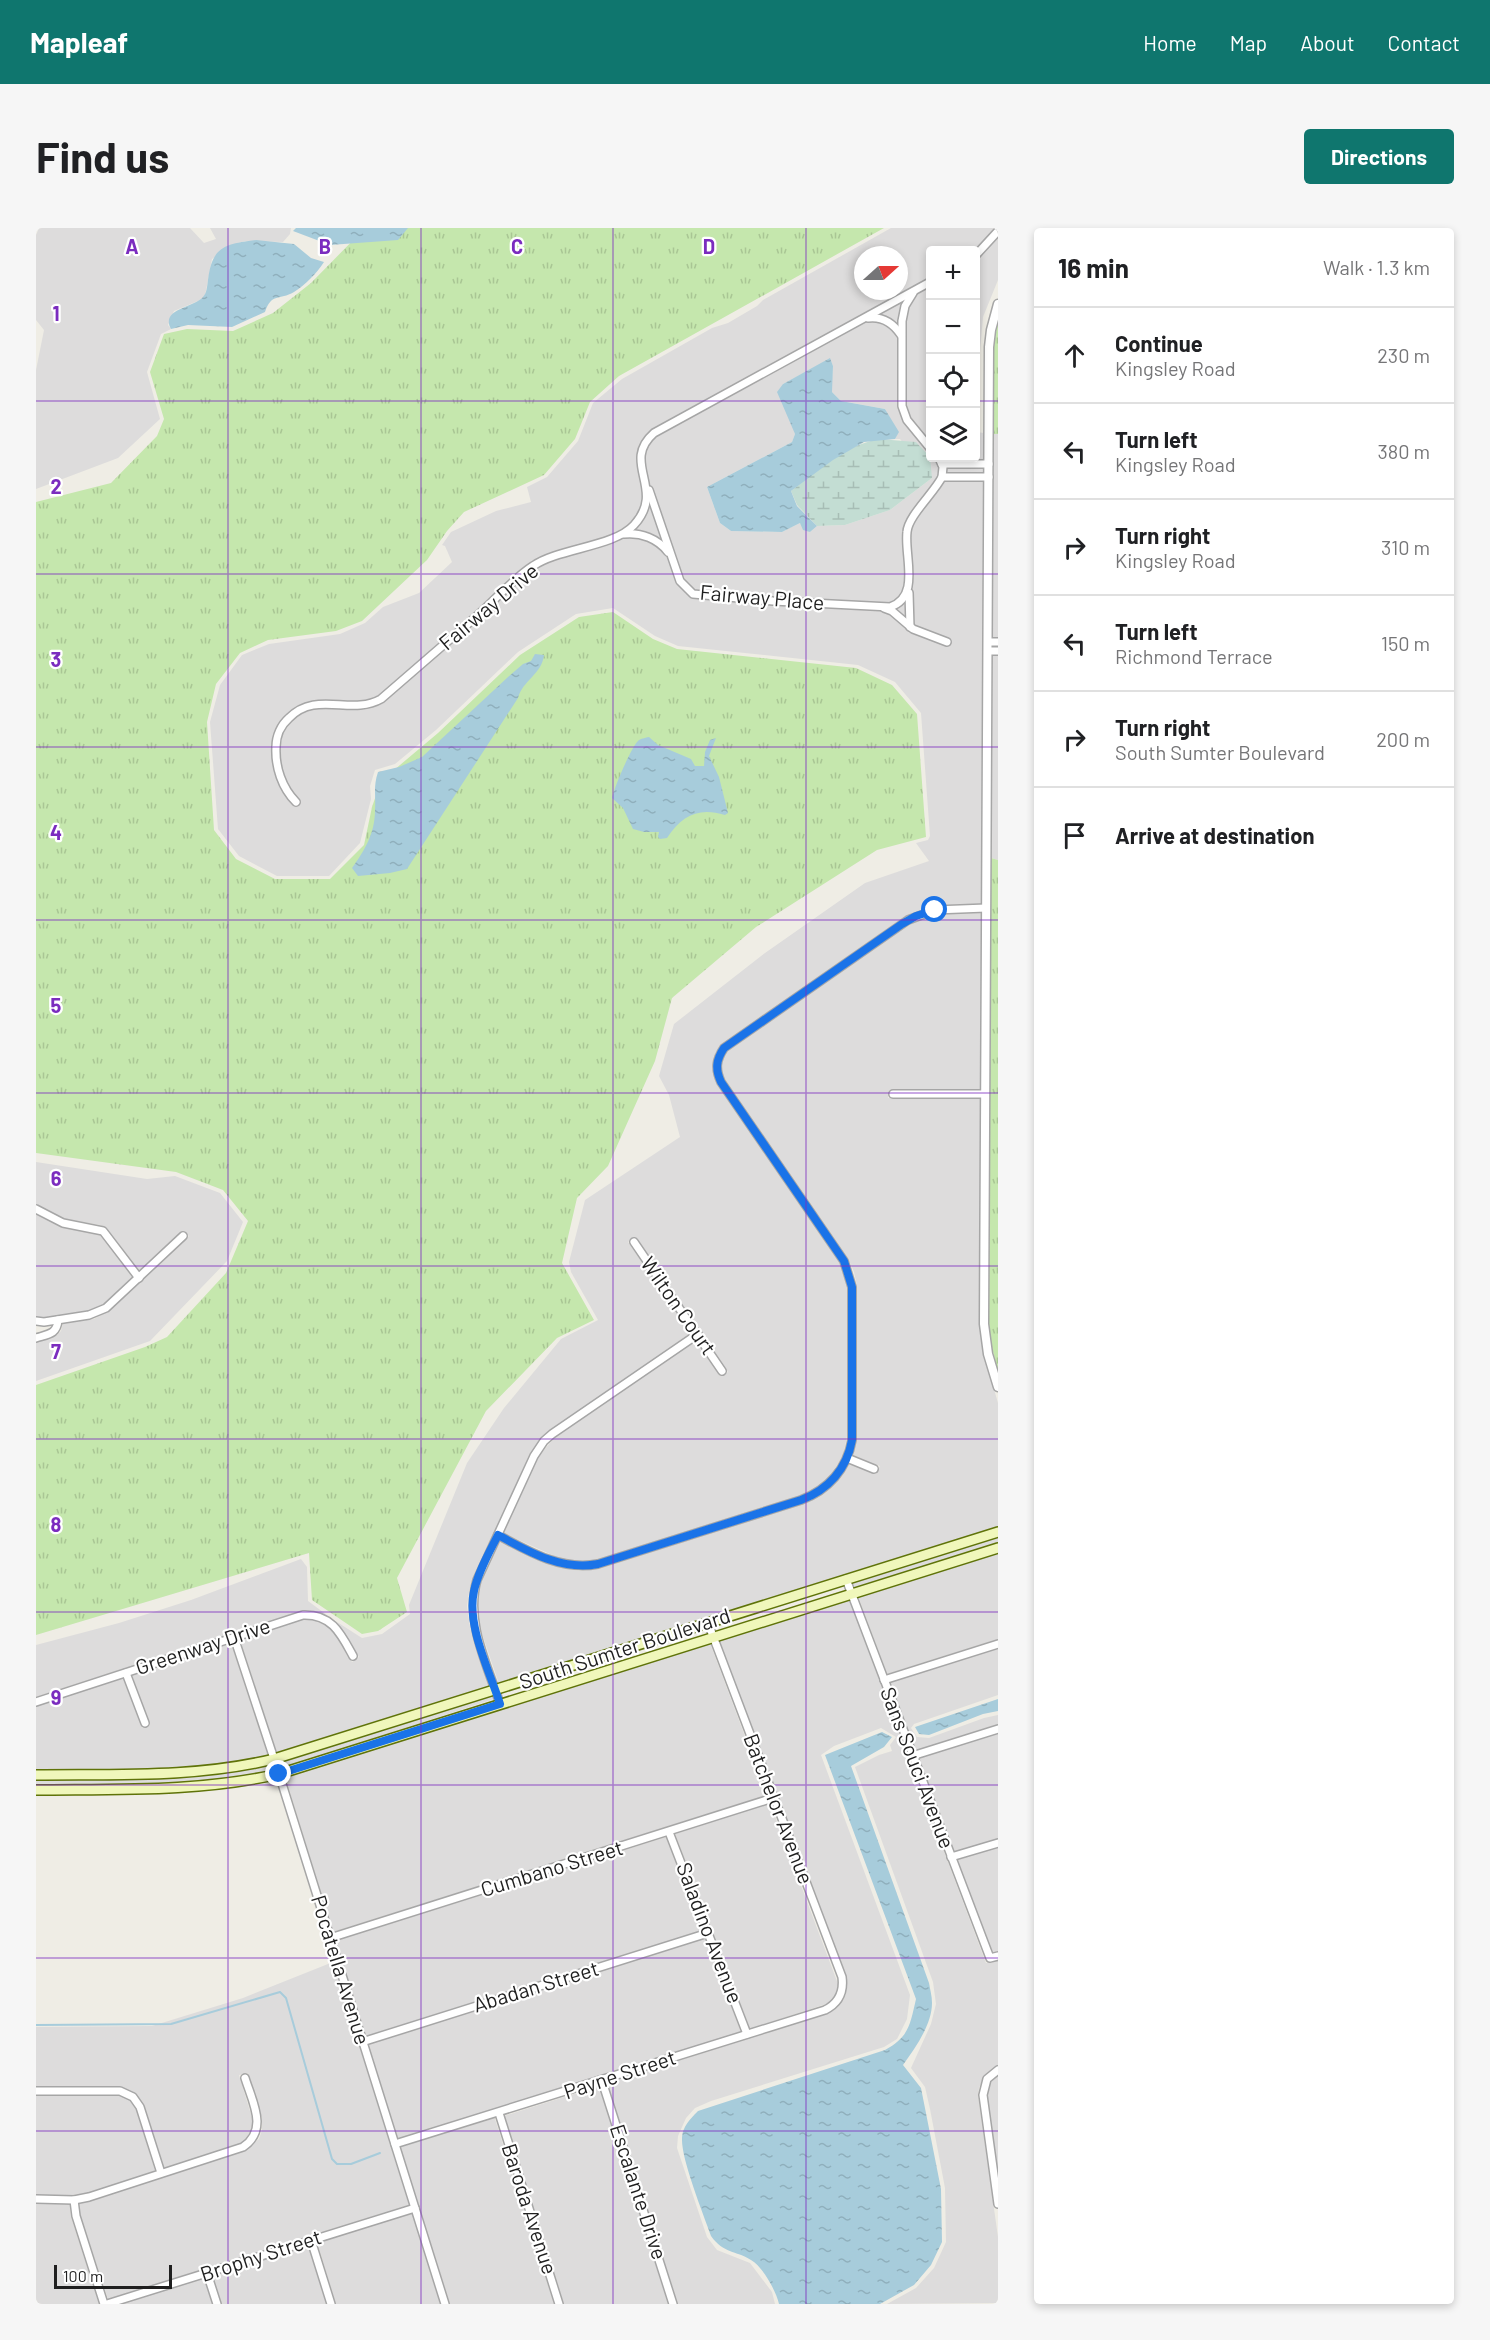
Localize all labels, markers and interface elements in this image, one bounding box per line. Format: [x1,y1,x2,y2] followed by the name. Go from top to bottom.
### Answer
[30,25,128,59] text: Mapleaf
[1143,30,1197,55] text: Home
[1230,30,1267,55] text: Map
[1300,30,1355,55] text: About
[1388,30,1460,55] text: Contact
[1304,129,1454,184] button: Directions
[36,131,169,181] text: Find us
[125,234,139,258] text: A
[319,234,331,258] text: B
[511,234,523,258] text: C
[703,234,715,258] text: D
[854,246,908,300] north arrow
[926,246,980,462] map controls
[926,246,980,300] button: +
[1058,252,1129,283] text: 16 min
[1323,255,1430,279] text: Walk · 1.3 km
[926,300,980,354] button: −
[52,301,60,325] text: 1
[1115,330,1203,356] text: Continue
[1058,339,1091,372] icon: ahead
[1377,343,1430,367] text: 230 m
[926,354,980,408] button: locate
[1115,356,1236,380] text: Kingsley Road
[926,408,980,462] button: layers
[1115,426,1198,452] text: Turn left
[1058,435,1091,468] icon: left
[1377,439,1430,463] text: 380 m
[1115,452,1236,476] text: Kingsley Road
[50,474,62,498] text: 2
[1115,522,1210,548] text: Turn right
[1058,531,1091,564] icon: right
[1381,535,1430,559] text: 310 m
[1115,548,1236,572] text: Kingsley Road
[433,557,543,655] street label: Fairway Drive
[699,579,825,614] street label: Fairway Place
[1115,618,1198,644] text: Turn left
[1058,627,1091,660] icon: left
[1381,631,1430,655] text: 150 m
[1115,644,1273,668] text: Richmond Terrace
[51,647,61,671] text: 3
[1115,714,1210,740] text: Turn right
[1058,723,1091,756] icon: right
[1376,727,1430,751] text: 200 m
[1115,740,1325,764] text: South Sumter Boulevard
[1058,819,1091,852] icon: arrive
[50,820,62,844] text: 4
[1115,822,1314,848] text: Arrive at destination
[921,896,947,922] route start
[51,993,62,1017] text: 5
[51,1166,62,1190] text: 6
[636,1251,722,1359] street label: Wilton Court
[51,1339,61,1363] text: 7
[51,1512,62,1536] text: 8
[516,1602,733,1694] street label: South Sumter Boulevard
[132,1612,273,1679] street label: Greenway Drive
[876,1683,961,1852] street label: Sans Souci Avenue
[51,1685,61,1709] text: 9
[739,1730,820,1887] street label: Batchelor Avenue
[265,1760,291,1786] route end
[477,1834,626,1901] street label: Cumbano Street
[672,1858,749,2006] street label: Saladino Avenue
[307,1892,376,2047] street label: Pocatella Avenue
[470,1955,601,2017] street label: Abadan Street
[560,2044,679,2103] street label: Payne Street
[606,2121,673,2262] street label: Escalante Drive
[498,2140,563,2277] street label: Baroda Avenue
[197,2223,324,2286] street label: Brophy Street
[54,2262,172,2290] scale bar
[63,2266,103,2285] text: 100 m

